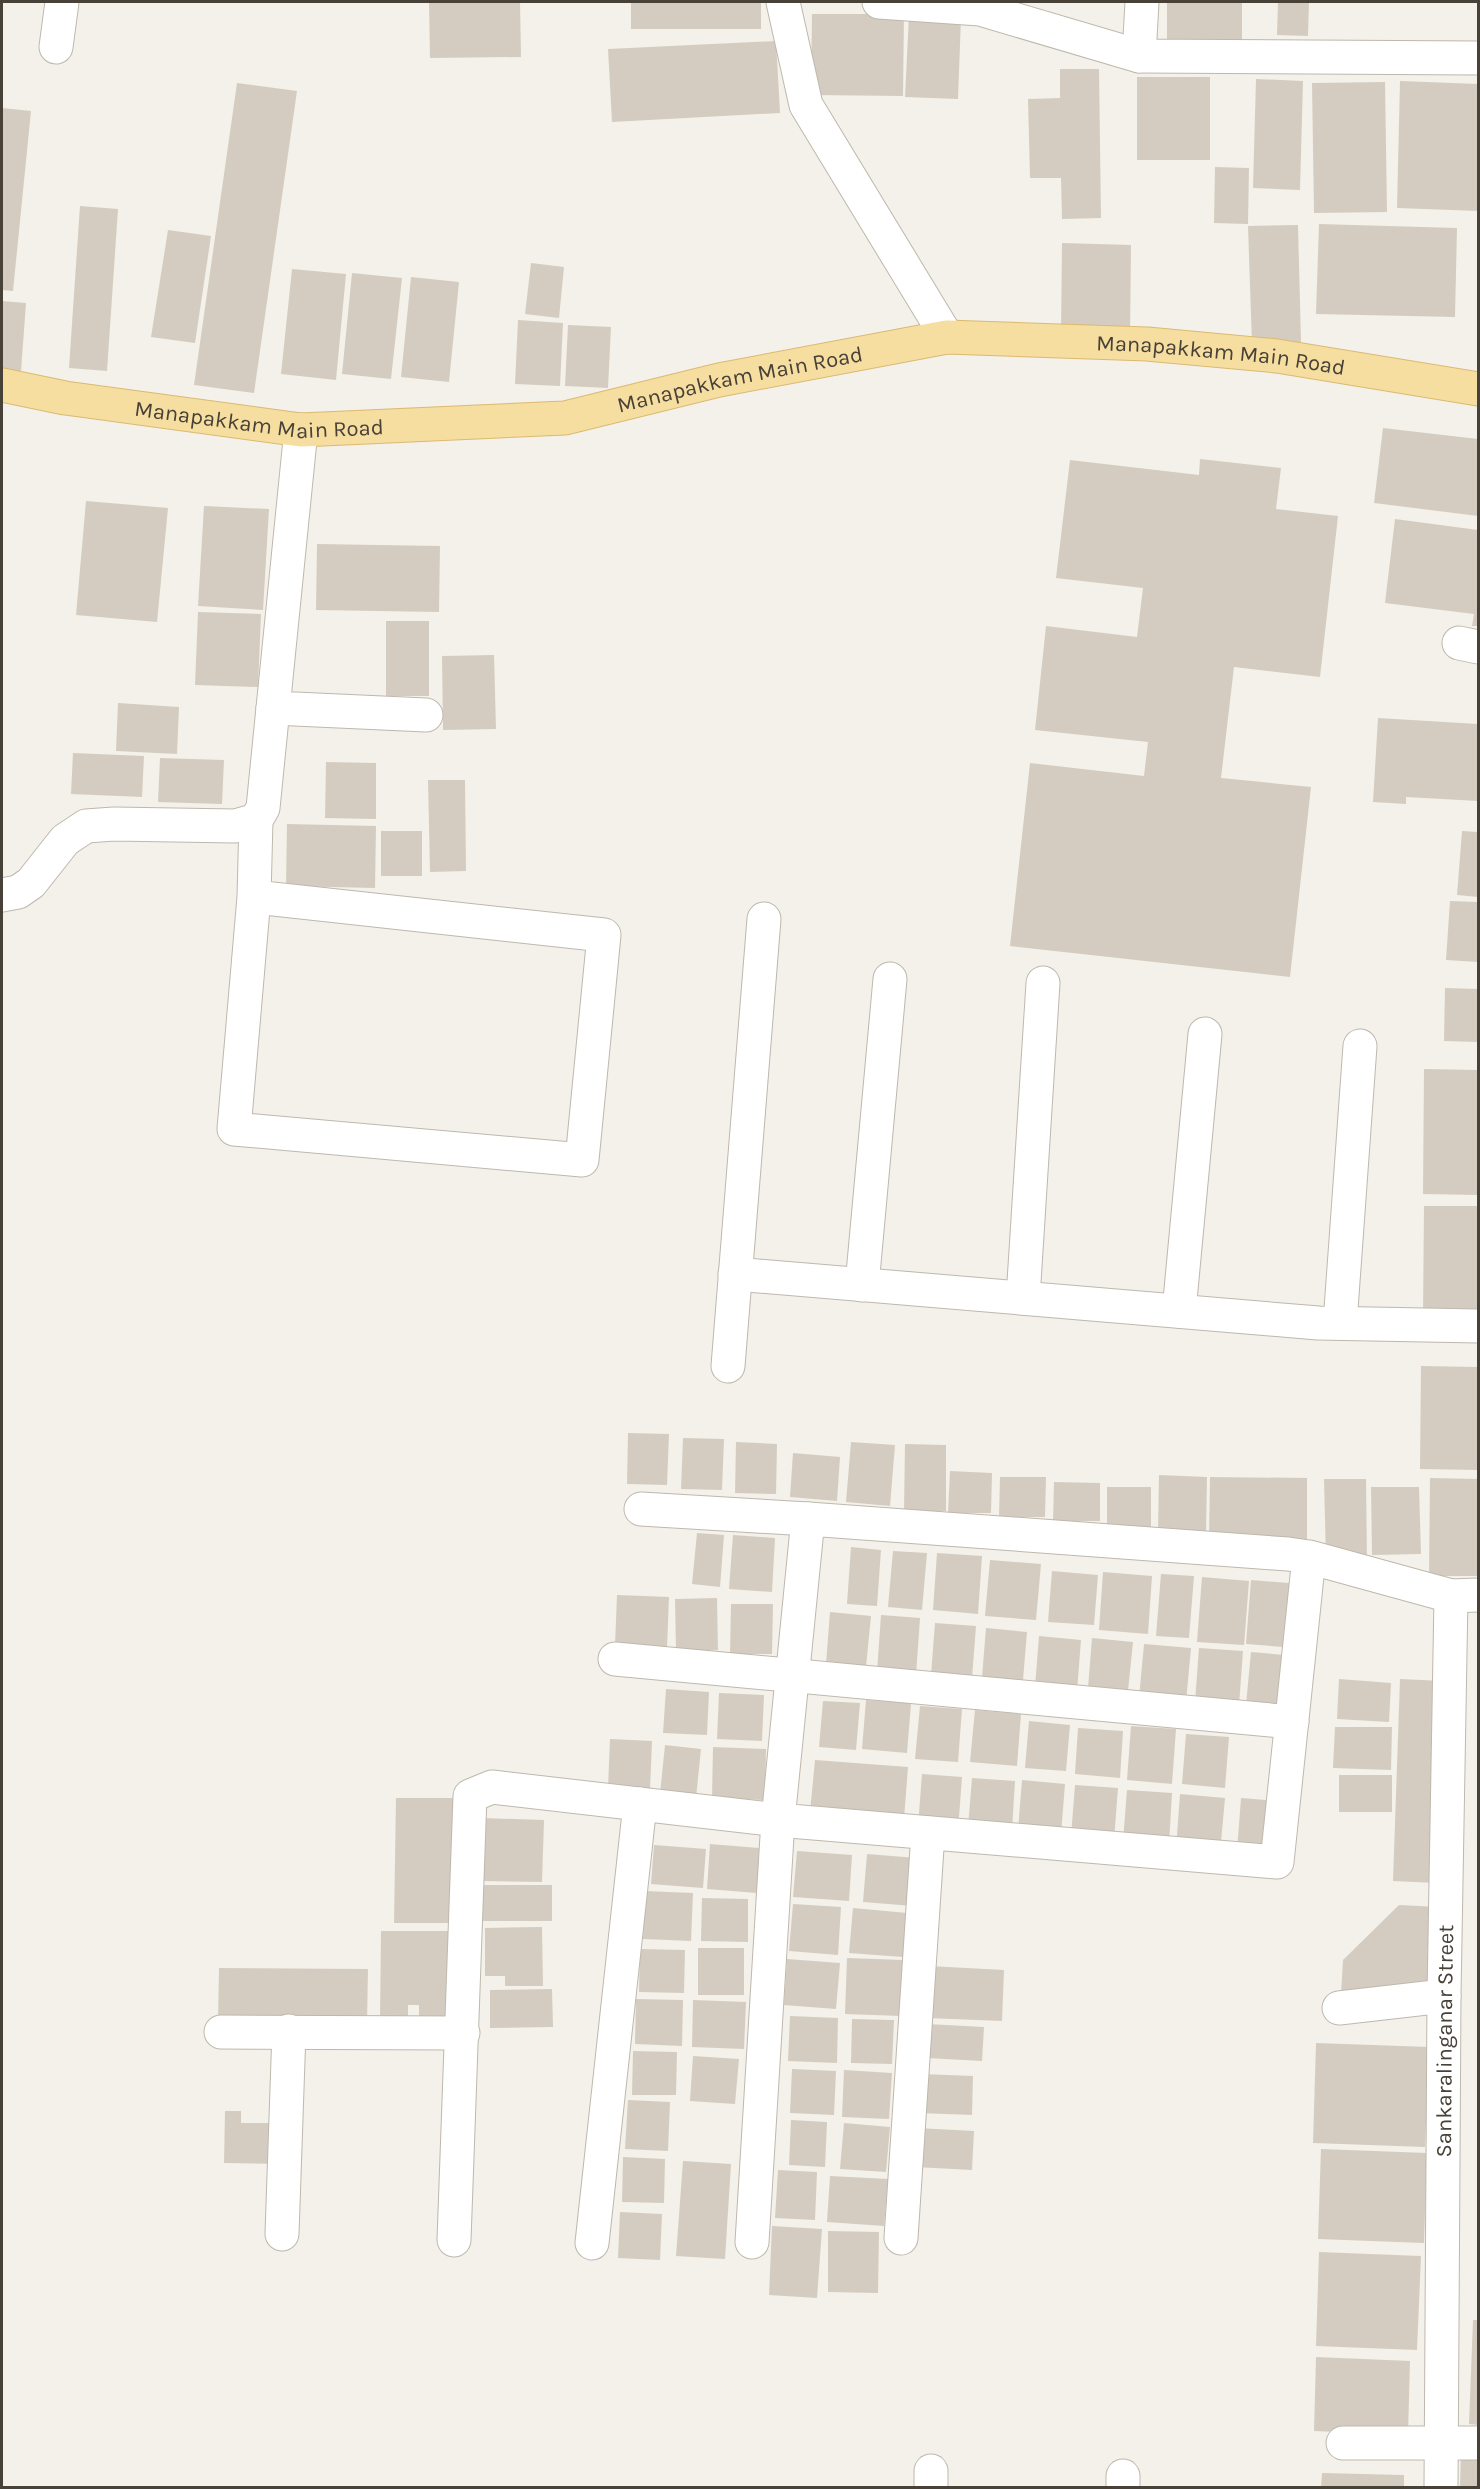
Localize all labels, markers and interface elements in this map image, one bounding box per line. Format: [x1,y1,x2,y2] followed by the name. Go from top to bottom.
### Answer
[1096,330,1347,381] street label: Manapakkam Main Road
[615,341,865,419] street label: Manapakkam Main Road
[133,396,384,444] street label: Manapakkam Main Road
[1431,1924,1459,2158] street label: Sankaralinganar Street

